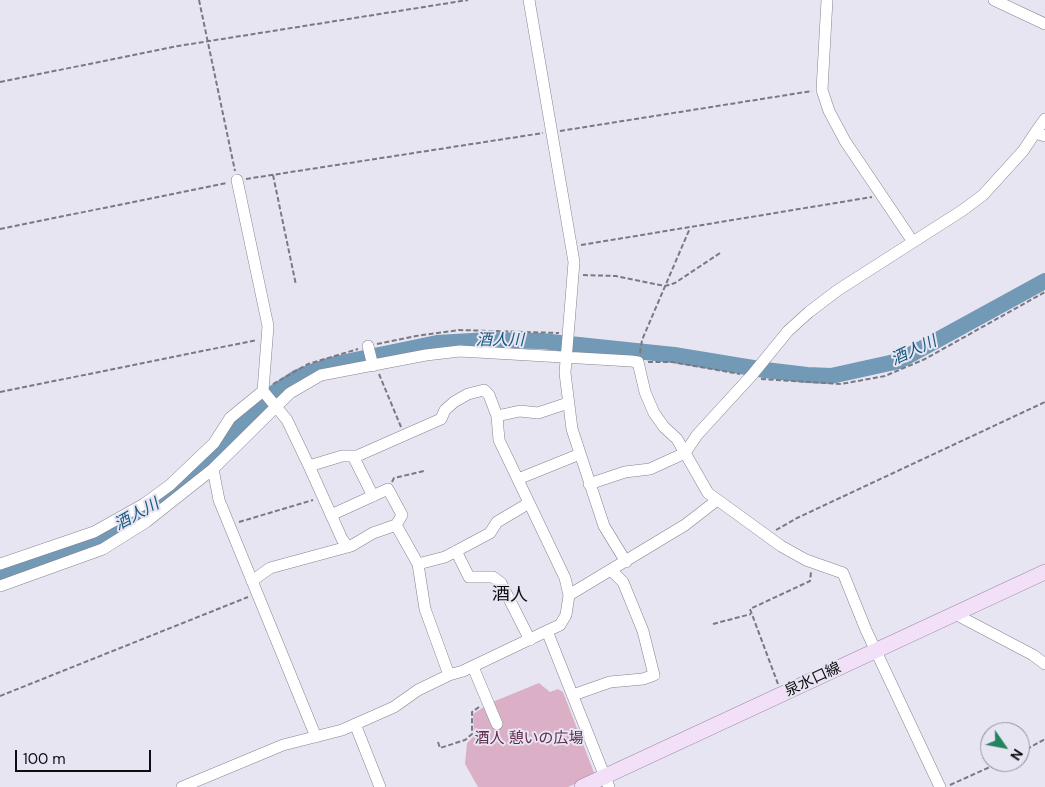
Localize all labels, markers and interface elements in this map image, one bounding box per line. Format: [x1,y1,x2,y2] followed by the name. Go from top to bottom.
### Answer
[476,331,524,351] water label: 酒人川
[888,332,940,370] water label: 酒人川
[111,495,163,535] water label: 酒人川
[492,584,528,606] district label: 酒人
[782,659,844,701] street label: 泉水口線
[980,722,1030,772] north arrow
[475,730,583,748] park label: 酒人 憩いの広場
[18,740,154,772] scale bar
[1006,745,1027,764] text: N
[23,749,66,769] text: 100 m

